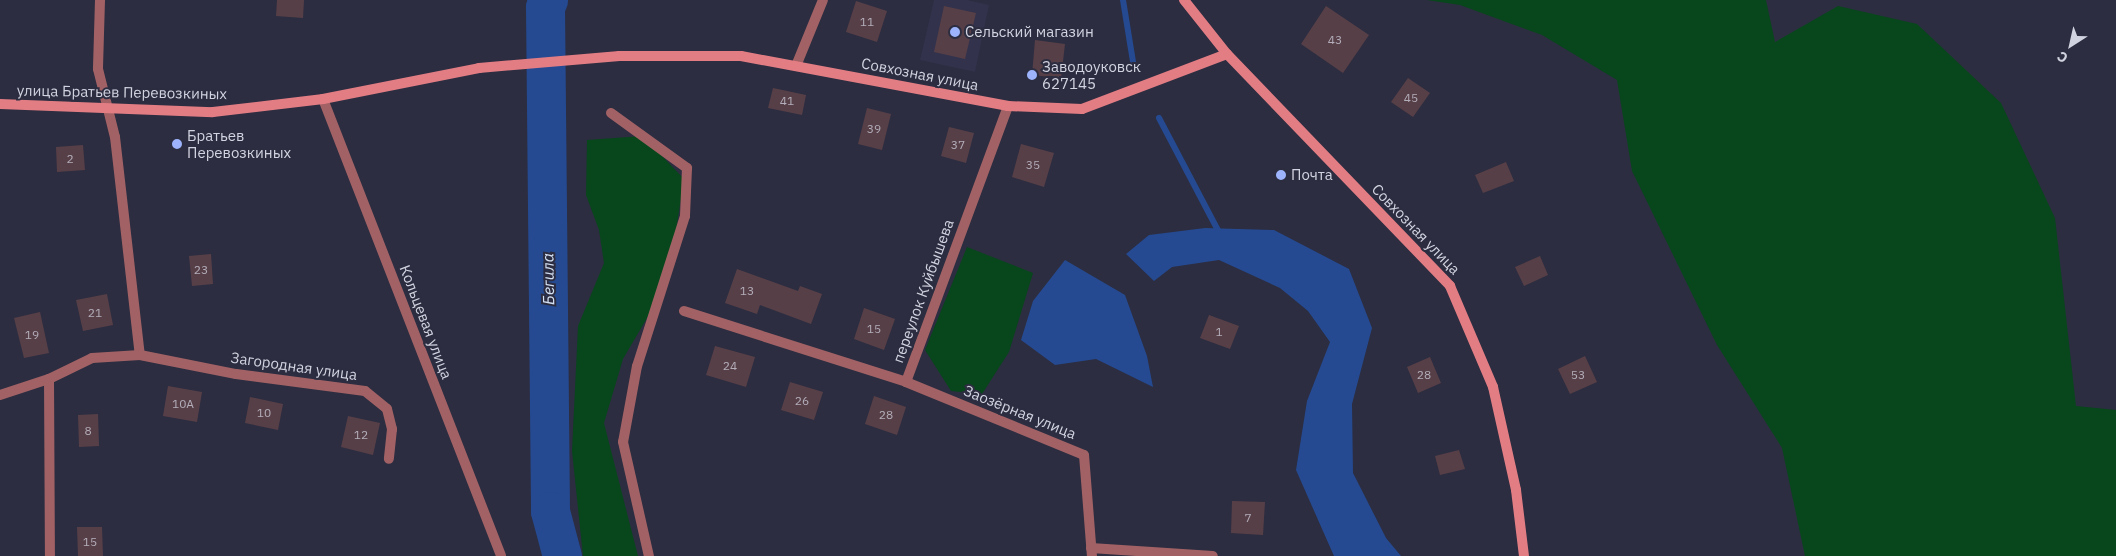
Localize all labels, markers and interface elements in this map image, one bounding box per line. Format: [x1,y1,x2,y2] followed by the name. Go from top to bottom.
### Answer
[860,15,874,29] house number: 11
[2046,20,2096,70] north arrow
[965,23,1094,41] place label: Сельский магазин
[949,26,961,38] marker: Сельский магазин
[1328,33,1342,47] house number: 43
[2053,47,2071,67] text: С
[860,54,980,94] street label: Совхозная улица
[1042,57,1141,92] place label: Заводоуковск 627145
[1026,69,1038,81] marker: Заводоуковск 627145
[17,81,227,103] street label: улица Братьев Перевозкиных
[1404,91,1418,105] house number: 45
[780,94,794,108] house number: 41
[867,122,881,136] house number: 39
[187,126,291,161] place label: Братьев Перевозкиных
[171,138,183,150] marker: Братьев Перевозкиных
[951,138,965,152] house number: 37
[66,152,74,166] house number: 2
[1026,158,1040,172] house number: 35
[1291,166,1333,184] place label: Почта
[1275,169,1287,181] marker: Почта
[1368,180,1464,278] street label: Совхозная улица
[889,217,957,365] street label: переулок Куйбышева
[538,253,558,305] water label: Бегила
[396,262,456,382] street label: Кольцевая улица
[194,263,208,277] house number: 23
[740,284,754,298] house number: 13
[88,306,102,320] house number: 21
[867,322,881,336] house number: 15
[1215,325,1223,339] house number: 1
[25,328,39,342] house number: 19
[230,348,358,384] street label: Загородная улица
[723,359,737,373] house number: 24
[1417,368,1431,382] house number: 28
[1571,368,1585,382] house number: 53
[961,381,1079,443] street label: Заозёрная улица
[795,394,809,408] house number: 26
[172,397,194,411] house number: 10А
[257,406,271,420] house number: 10
[879,408,893,422] house number: 28
[84,424,92,438] house number: 8
[354,428,368,442] house number: 12
[1244,511,1252,525] house number: 7
[83,535,97,549] house number: 15

